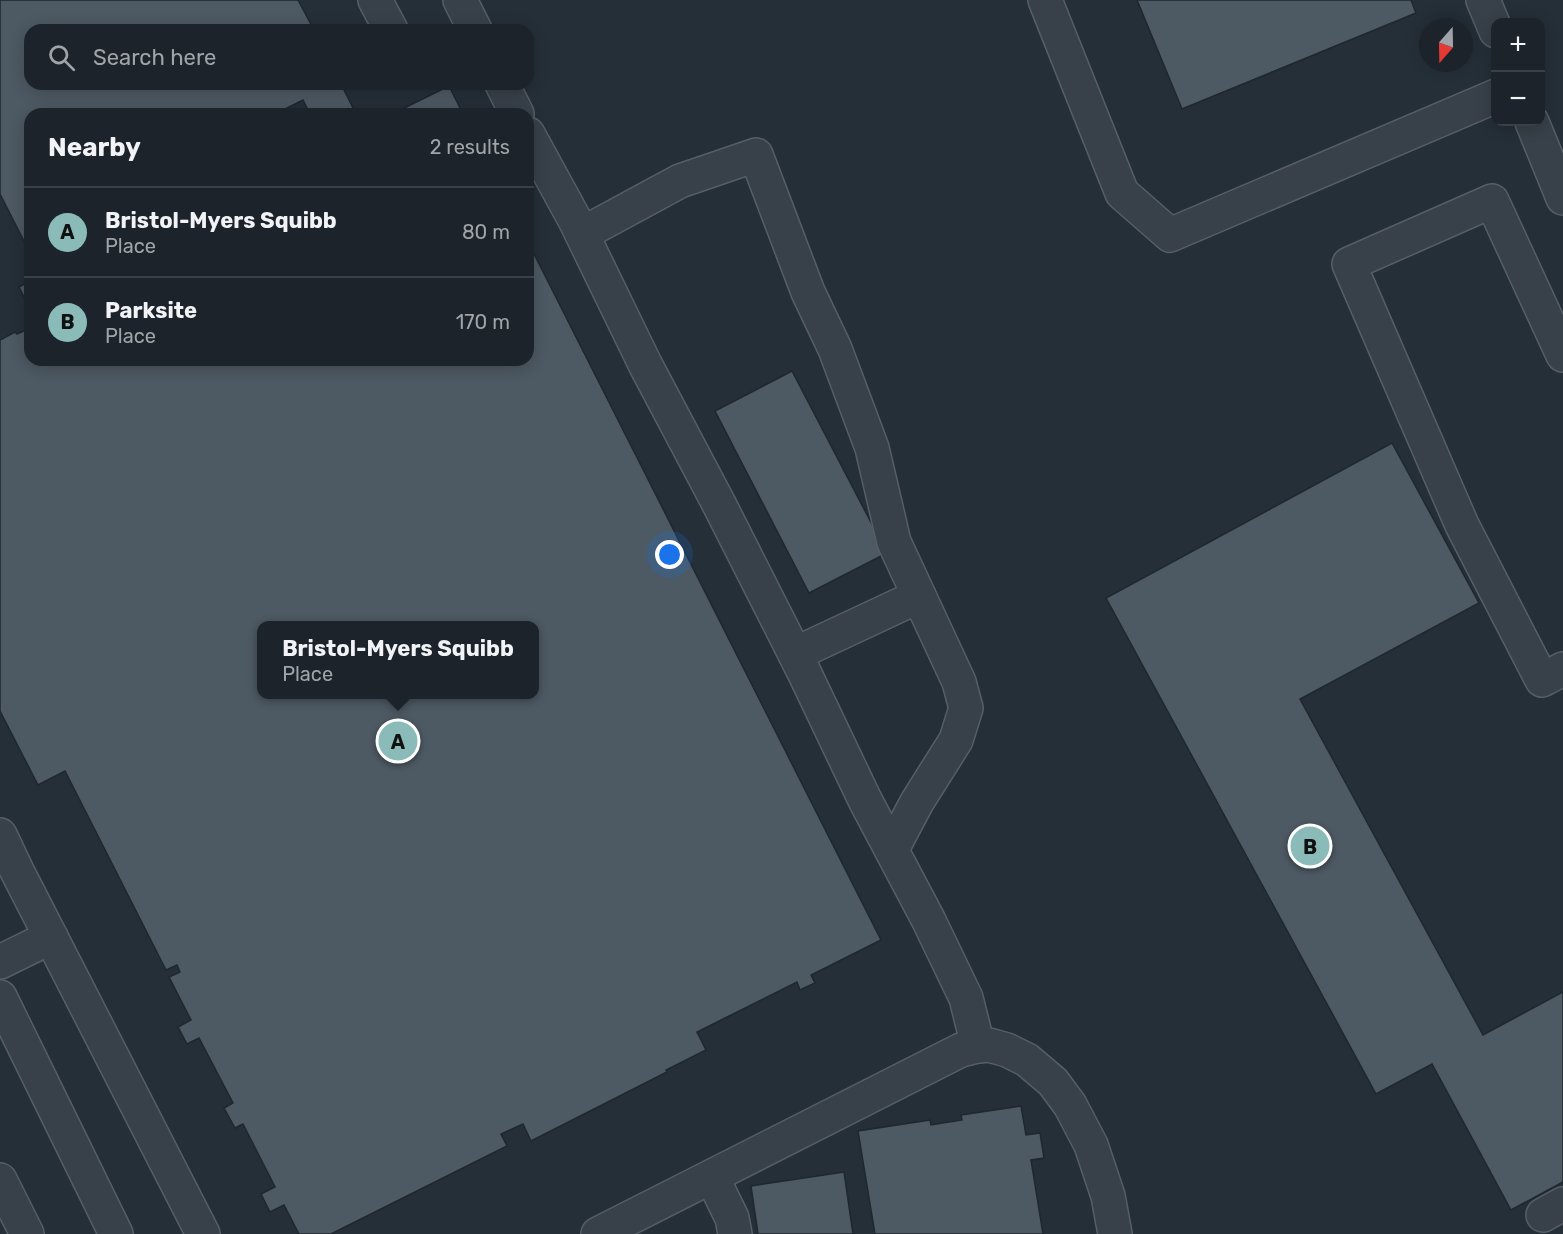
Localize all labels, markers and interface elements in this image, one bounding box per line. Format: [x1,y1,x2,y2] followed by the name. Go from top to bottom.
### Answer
[1419,18,1473,72] north arrow
[1491,18,1545,126] map controls
[1491,18,1545,72] button: +
[24,24,534,90] search box
[45,41,78,74] icon: search
[93,44,216,71] text: Search here
[1491,72,1545,126] button: −
[48,132,141,163] text: Nearby
[430,135,510,159] text: 2 results
[105,207,337,234] text: Bristol-Myers Squibb
[60,220,75,244] text: A
[462,220,510,244] text: 80 m
[105,234,156,258] text: Place
[105,297,197,324] text: Parksite
[60,310,75,334] text: B
[456,310,510,334] text: 170 m
[105,324,156,348] text: Place
[655,540,684,569] your location
[257,621,539,699] popup
[282,635,514,662] text: Bristol-Myers Squibb
[282,662,333,686] text: Place
[378,718,418,764] pin: A
[1290,824,1330,868] pin: B

